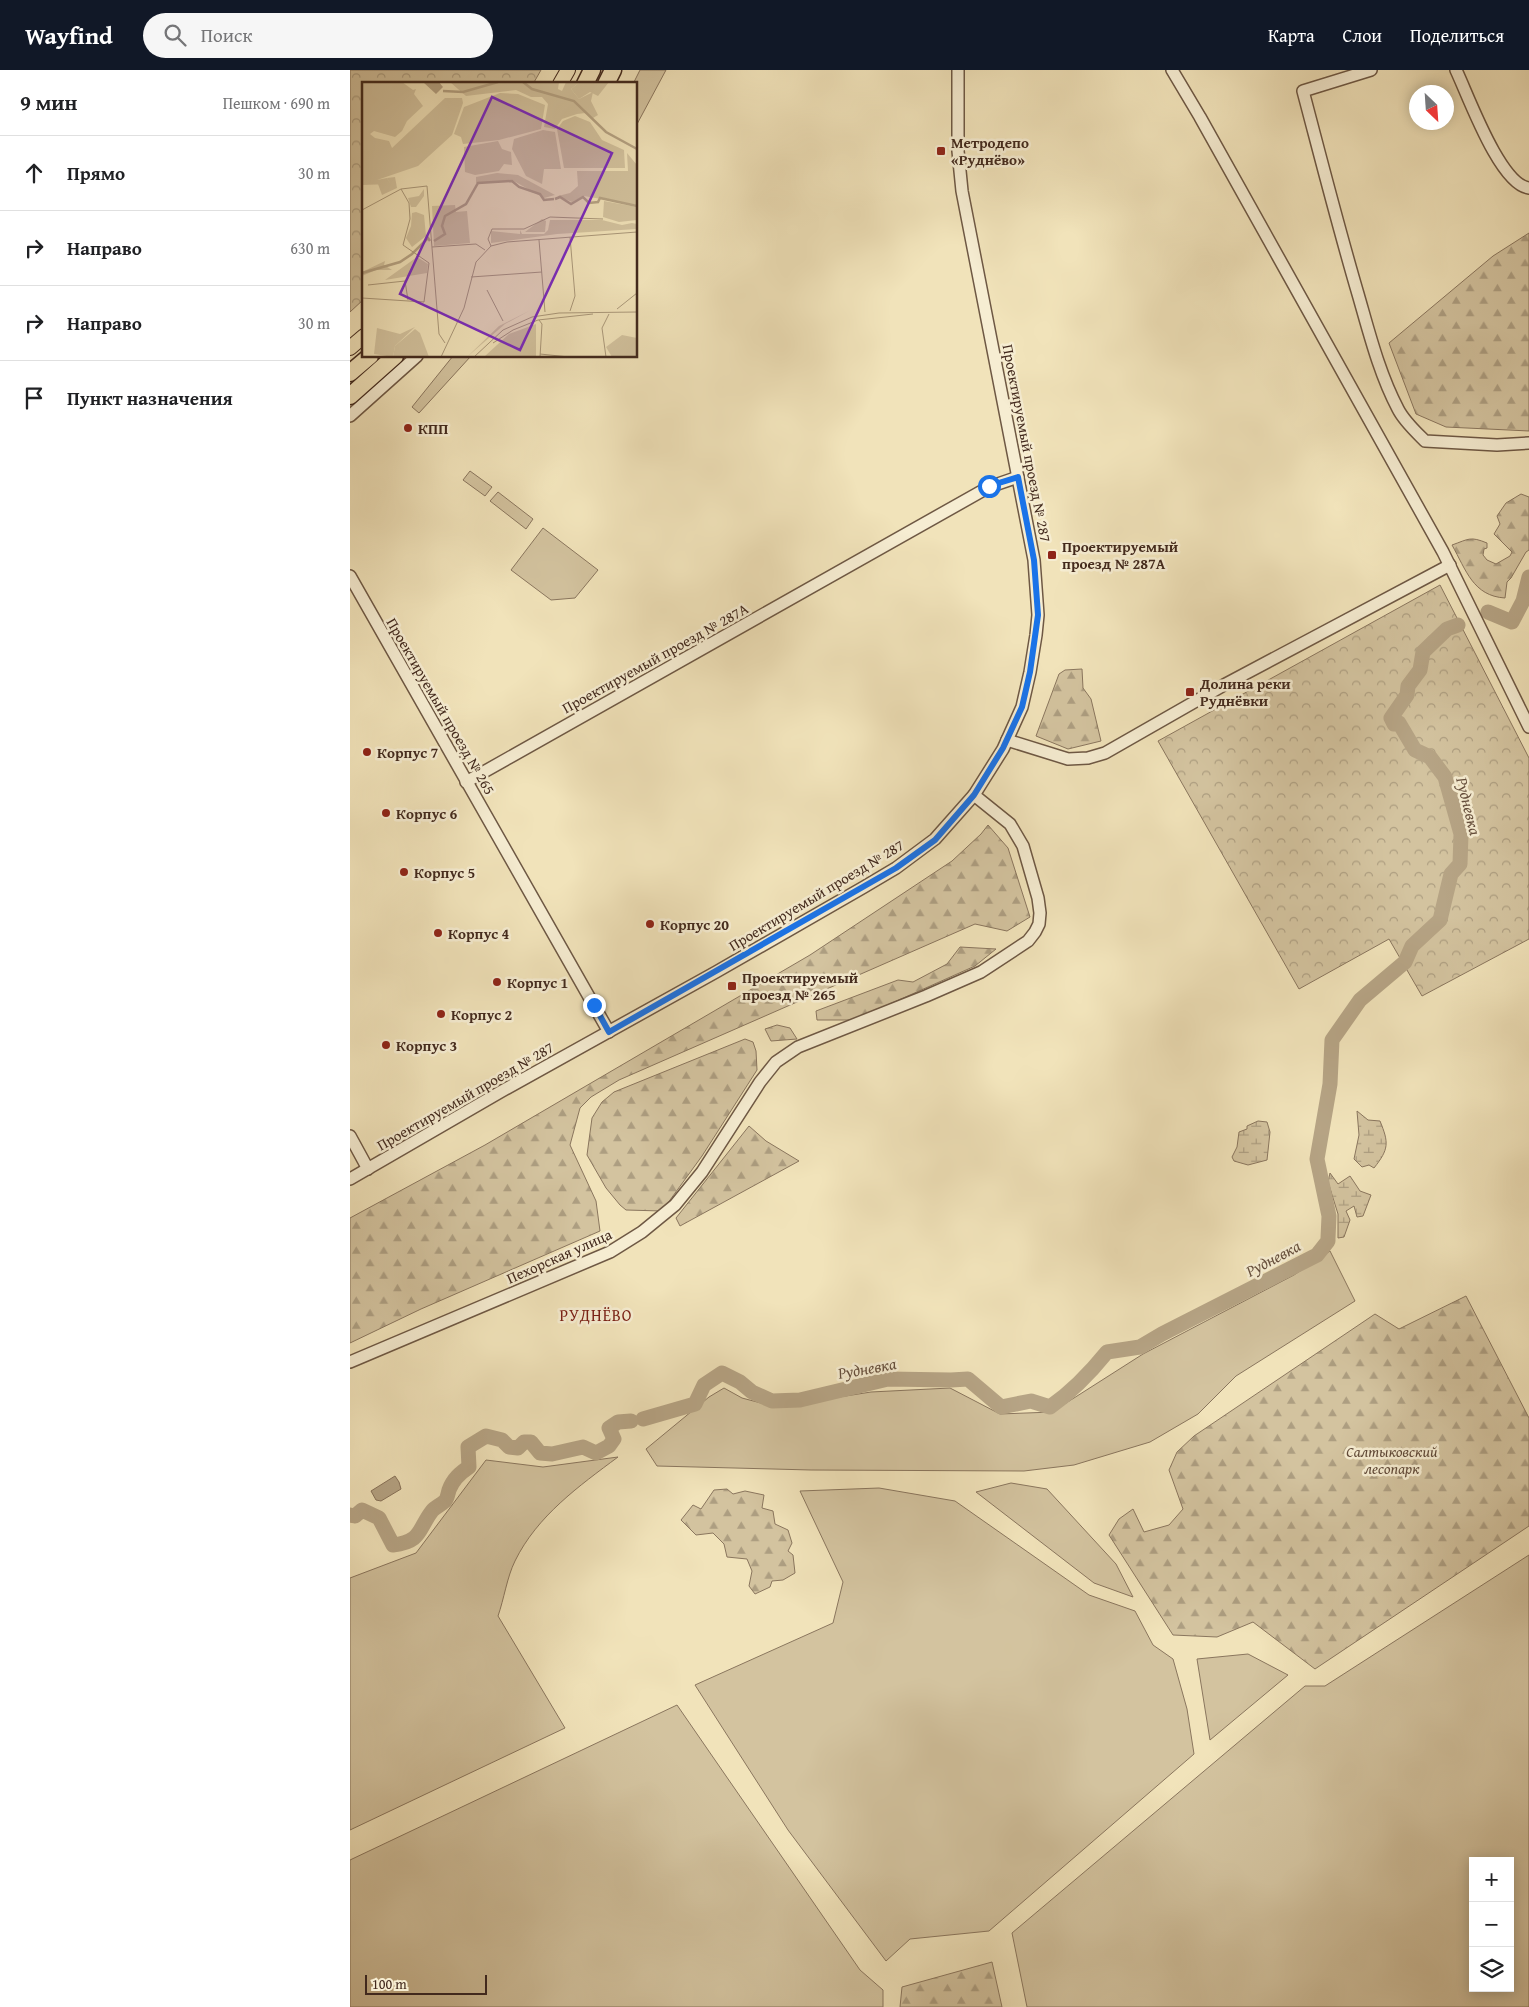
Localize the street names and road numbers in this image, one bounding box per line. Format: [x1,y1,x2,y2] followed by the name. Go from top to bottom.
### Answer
[998,342,1056,544] street label: Проектируемый проезд № 287
[558,598,752,718] street label: Проектируемый проезд № 287А
[382,614,500,798] street label: Проектируемый проезд № 265
[724,834,908,956] street label: Проектируемый проезд № 287
[373,1037,557,1155] street label: Проектируемый проезд № 287
[503,1223,616,1289] street label: Пехорская улица

